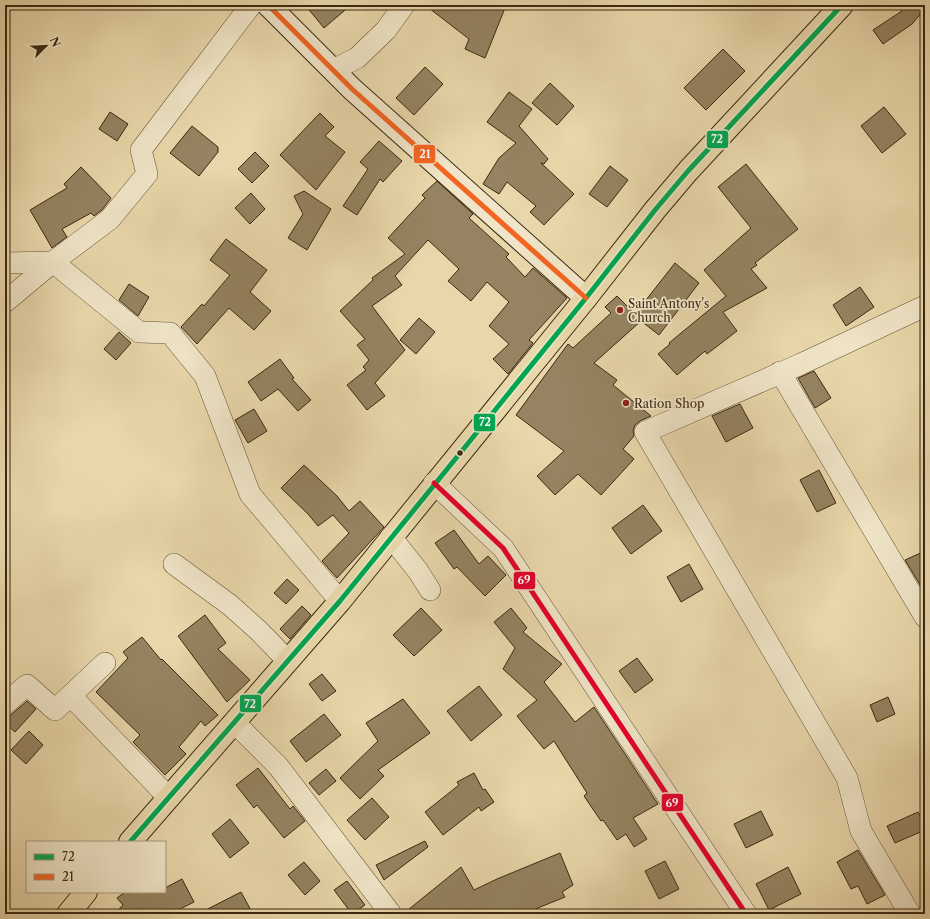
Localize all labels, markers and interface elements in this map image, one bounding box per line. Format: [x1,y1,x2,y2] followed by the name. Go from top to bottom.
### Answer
[26,26,66,66] north arrow
[47,35,64,50] text: N
[706,130,729,149] line badge: 72
[711,132,724,146] text: 72
[413,144,436,164] line badge: 21
[419,147,431,161] text: 21
[628,296,709,325] place label: Saint Antony's Church
[615,305,625,315] marker: Saint Antony's Church
[634,396,705,411] place label: Ration Shop
[621,398,631,408] marker: Ration Shop
[473,413,496,432] line badge: 72
[479,415,492,429] text: 72
[455,448,465,458] unlabelled marker
[513,571,536,590] line badge: 69
[517,573,531,587] text: 69
[239,694,262,713] line badge: 72
[244,697,257,711] text: 72
[661,793,684,812] line badge: 69
[665,796,679,810] text: 69
[26,841,166,893] legend
[62,849,75,864] text: 72
[62,869,74,884] text: 21

